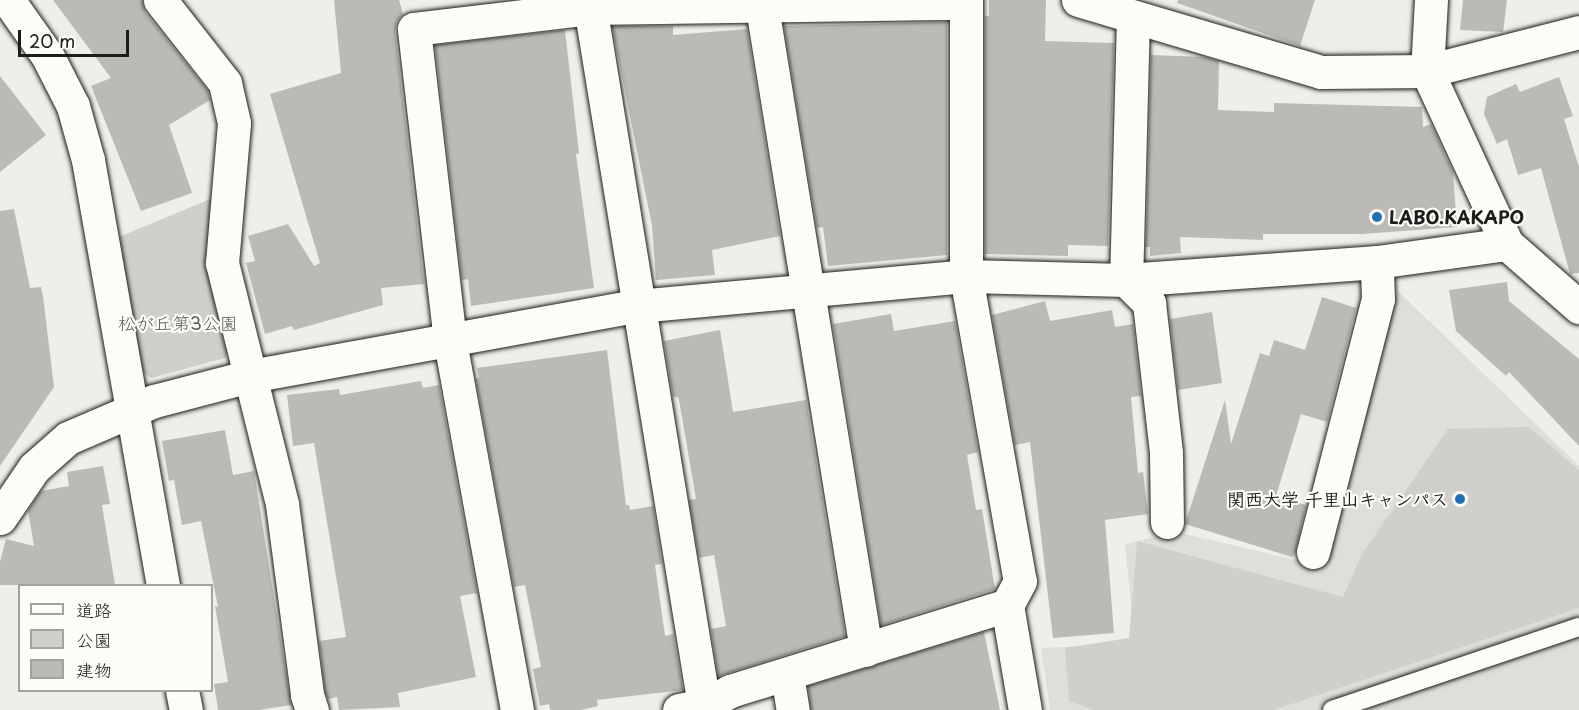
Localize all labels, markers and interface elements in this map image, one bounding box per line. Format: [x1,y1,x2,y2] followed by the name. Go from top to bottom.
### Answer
[21,18,132,56] scale bar
[29,27,75,54] text: 20 m
[1389,206,1524,228] place label: LABO.KAKAPO
[1370,210,1384,224] marker: LABO.KAKAPO
[118,312,238,334] park label: 松が丘第3公園
[1226,488,1448,510] place label: 関西大学 千里山キャンパス
[1453,492,1467,506] marker: 関西大学 千里山キャンパス
[18,584,213,692] legend
[76,596,112,623] text: 道路
[76,626,112,653] text: 公園
[76,656,112,683] text: 建物

